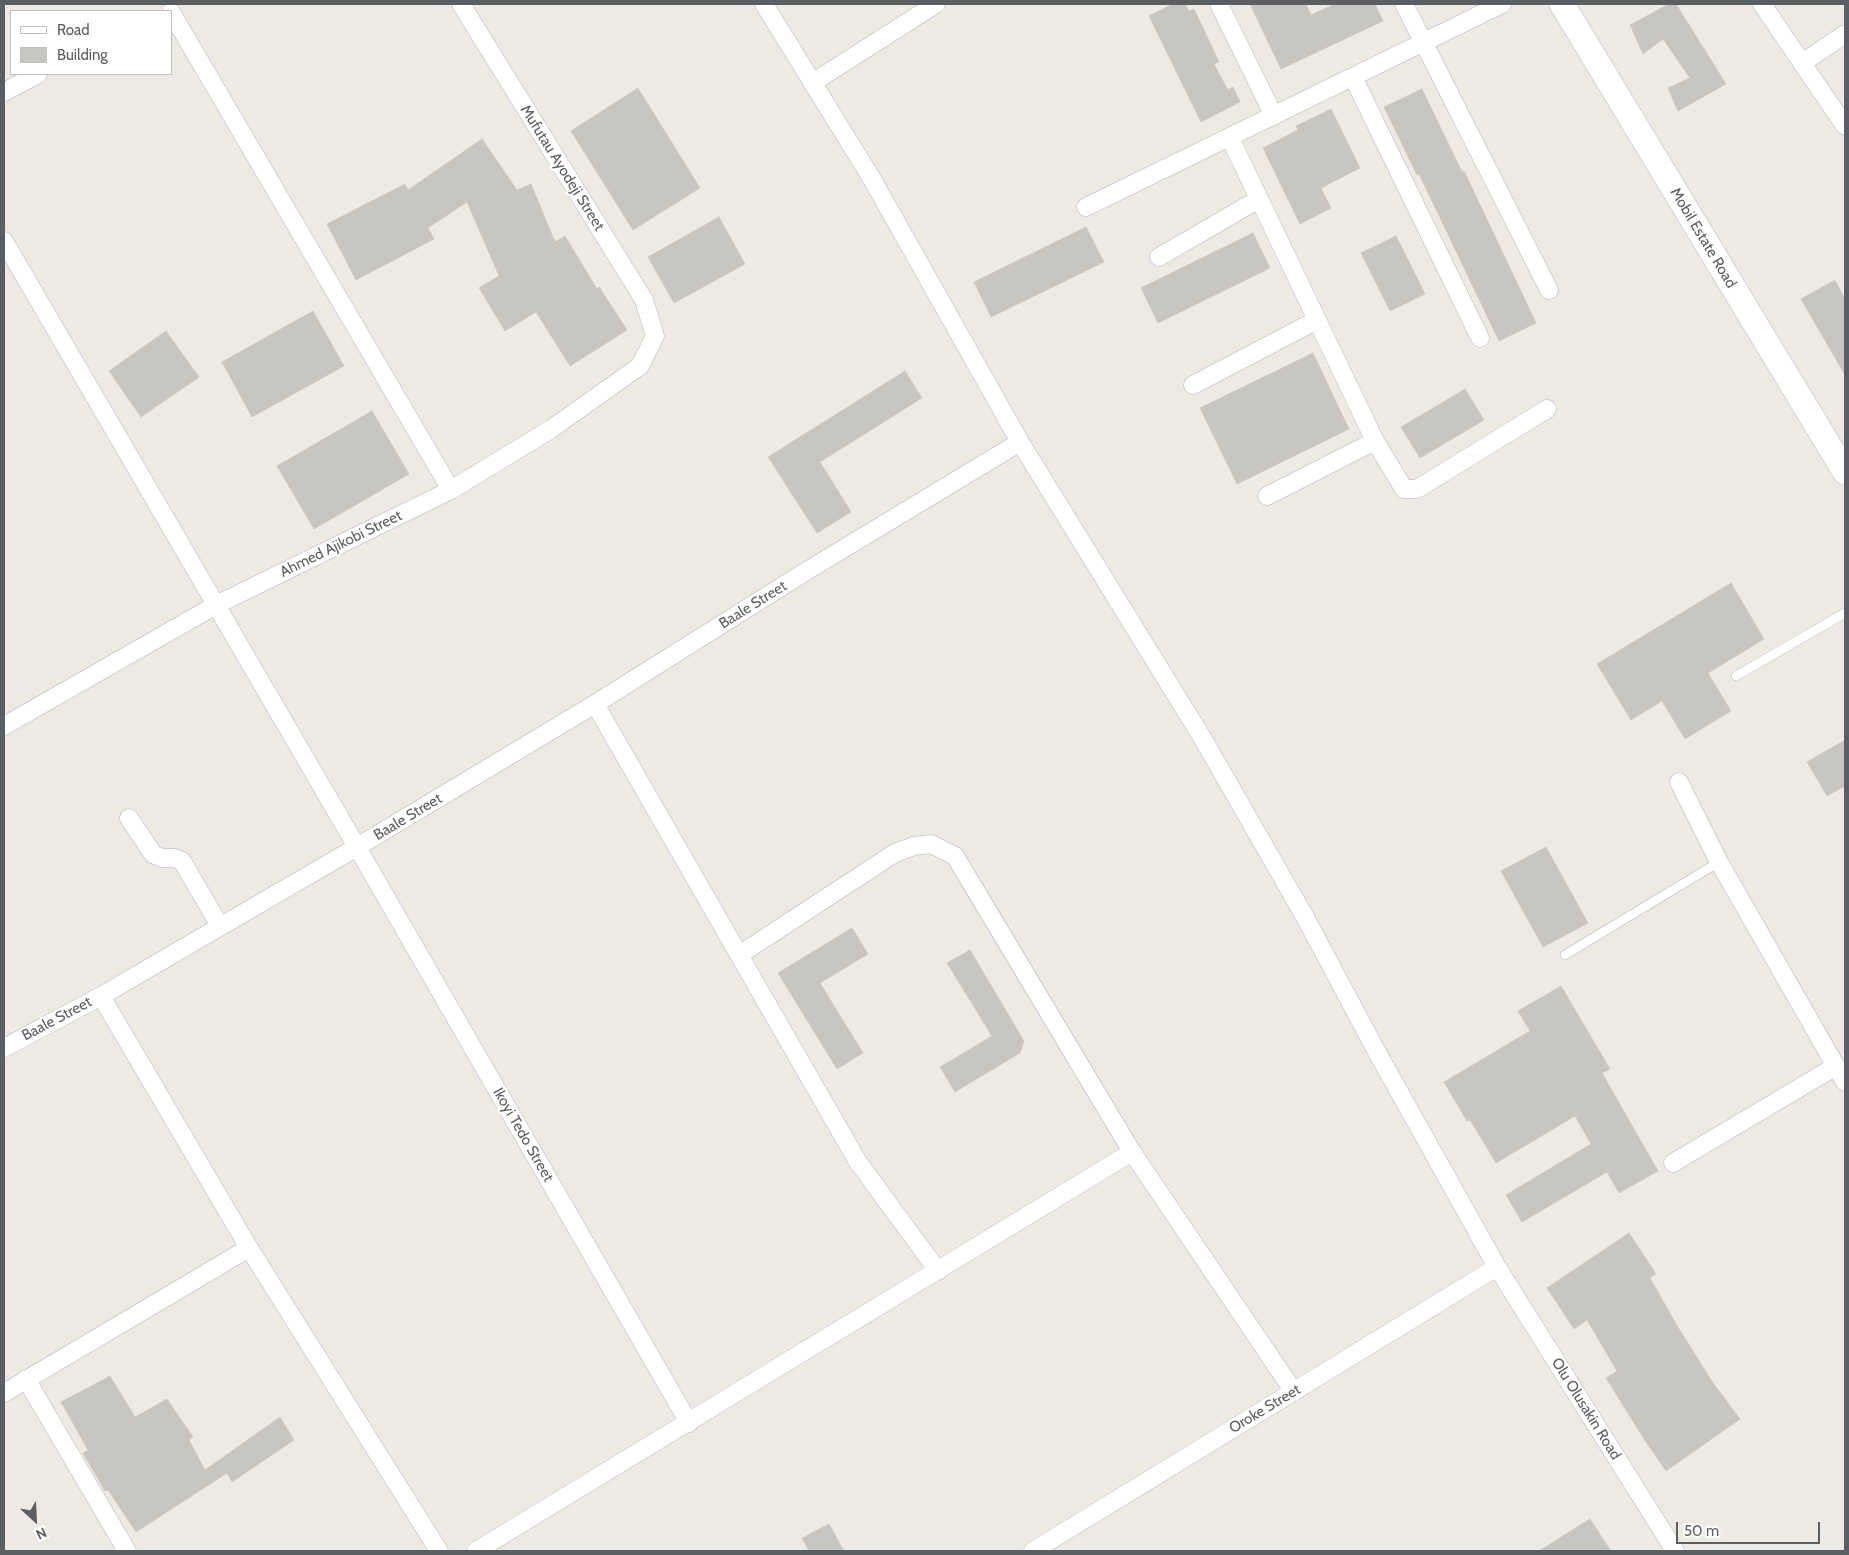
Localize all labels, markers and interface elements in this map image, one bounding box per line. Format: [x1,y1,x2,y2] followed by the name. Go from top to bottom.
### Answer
[10,10,172,75] legend
[57,21,90,39] text: Road
[57,46,108,64] text: Building
[516,102,608,234] street label: Mufutau Ayodeji Street
[1666,185,1740,291] street label: Mobil Estate Road
[277,507,405,581] street label: Ahmed Ajikobi Street
[716,577,790,633] street label: Baale Street
[371,790,445,844] street label: Baale Street
[19,993,95,1045] street label: Baale Street
[489,1085,557,1185] street label: Ikoyi Tedo Street
[1547,1355,1625,1463] street label: Olu Olusakin Road
[1226,1381,1304,1437] street label: Oroke Street
[10,1495,60,1545] north arrow
[1679,1512,1823,1544] scale bar
[1684,1522,1719,1540] text: 50 m
[33,1523,50,1544] text: N

